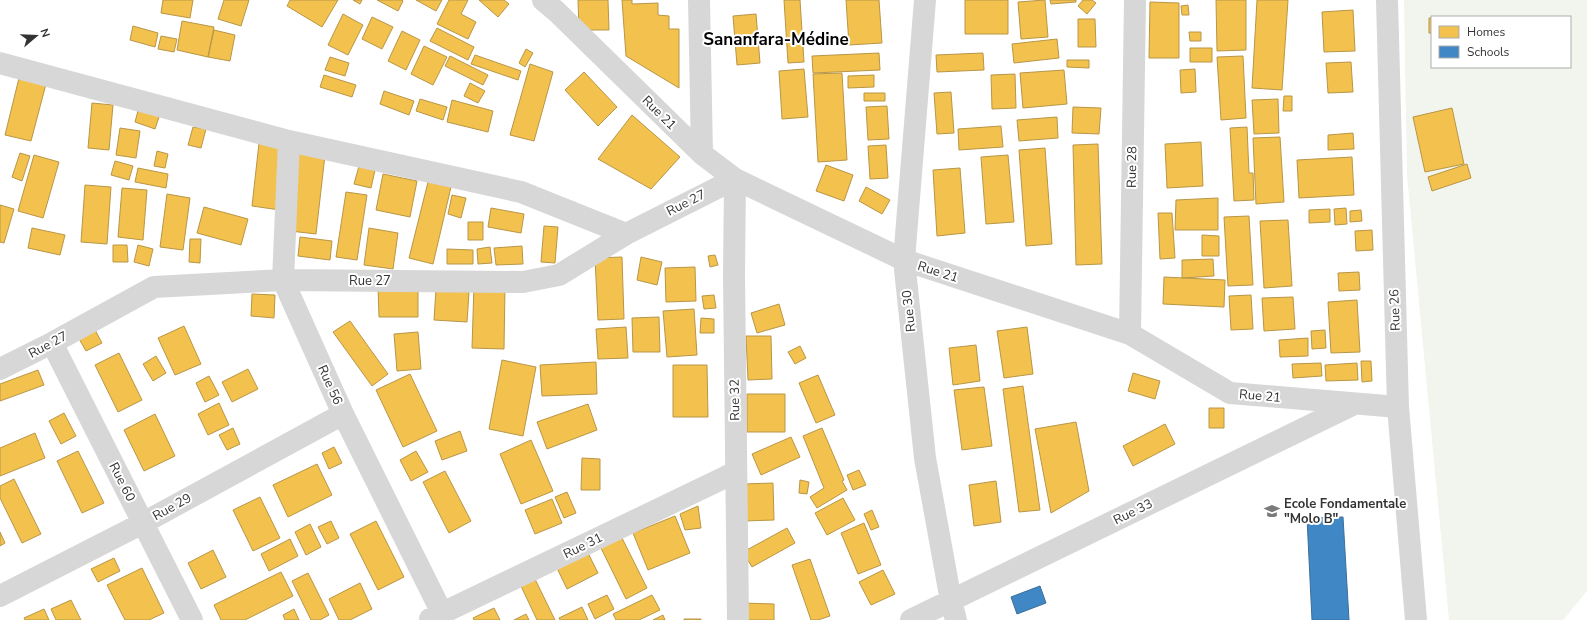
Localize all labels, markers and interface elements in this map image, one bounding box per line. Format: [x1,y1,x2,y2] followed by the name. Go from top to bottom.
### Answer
[16,16,56,56] north arrow
[1431,16,1571,68] legend
[1467,24,1505,40] text: Homes
[37,27,53,39] text: N
[703,28,849,51] district label: Sananfara-Médine
[1467,44,1510,60] text: Schools
[638,92,680,134] street label: Rue 21
[1123,146,1141,188] street label: Rue 28
[663,185,709,221] street label: Rue 27
[915,257,961,287] street label: Rue 21
[349,272,391,290] street label: Rue 27
[898,289,920,333] street label: Rue 30
[1385,289,1405,331] street label: Rue 26
[25,327,71,363] street label: Rue 27
[313,362,347,408] street label: Rue 56
[726,379,744,421] street label: Rue 32
[1238,385,1282,407] street label: Rue 21
[104,459,140,505] street label: Rue 60
[149,489,195,525] street label: Rue 29
[1110,495,1156,529] street label: Rue 33
[1284,495,1406,528] place label: Ecole Fondamentale "Molo B"
[1263,502,1281,520] school or university icon: Ecole Fondamentale "Molo B"
[560,529,606,563] street label: Rue 31

